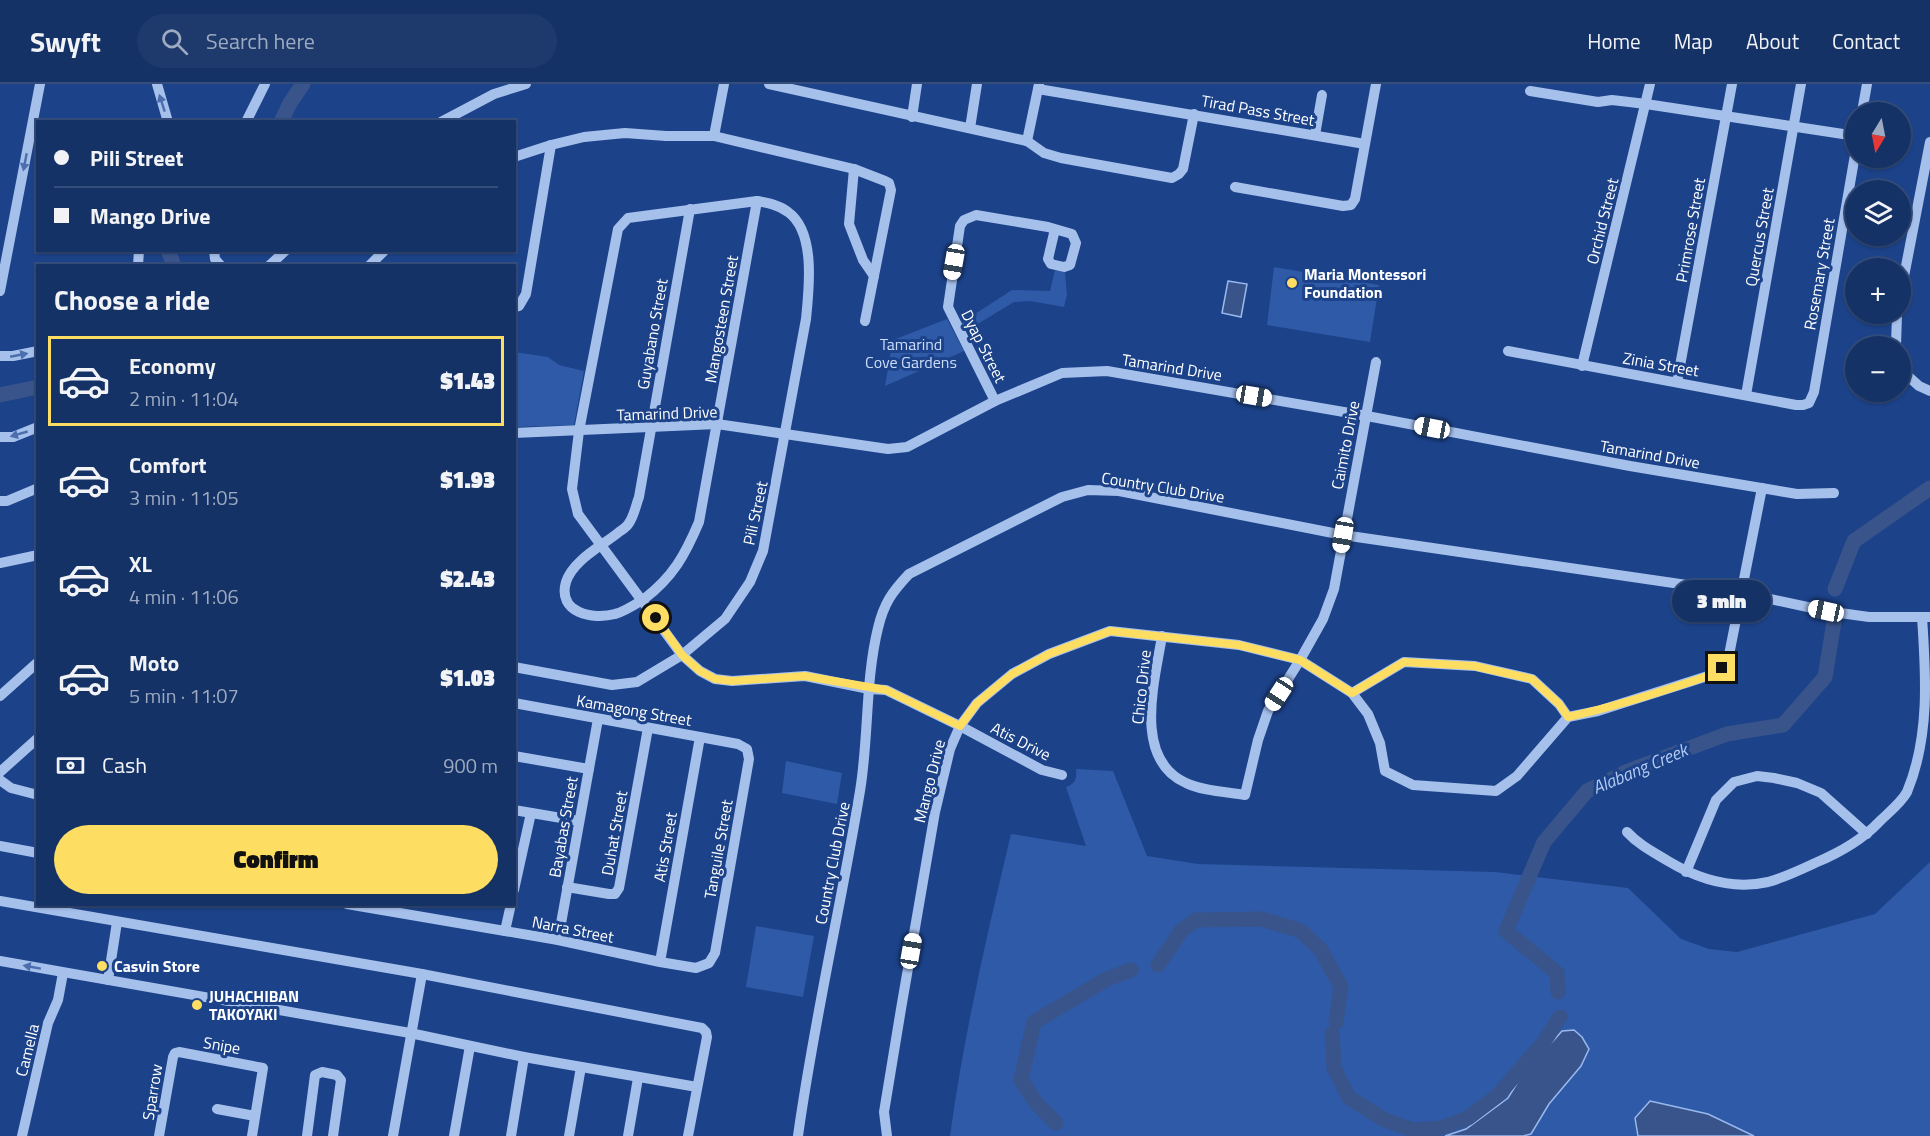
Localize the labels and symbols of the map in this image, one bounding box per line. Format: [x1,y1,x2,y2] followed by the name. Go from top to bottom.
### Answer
[1200,88,1317,132] street label: Tirad Pass Street
[157,94,166,112] one-way arrow
[1845,102,1911,168] north arrow
[20,153,29,172] one-way arrow
[1580,175,1624,267] street label: Orchid Street
[1669,175,1711,284] street label: Primrose Street
[1738,185,1780,288] street label: Quercus Street
[1797,216,1841,332] street label: Rosemary Street
[942,243,966,281] car
[698,253,744,385] street label: Mangosteen Street
[1304,262,1426,304] place label: Maria Montessori Foundation
[630,276,674,391] street label: Guyabano Street
[1285,276,1299,290] marker: Maria Montessori Foundation
[955,305,1013,387] street label: Dyap Street
[865,332,957,374] park label: Tamarind Cove Gardens
[1621,345,1701,383] street label: Zinia Street
[1120,347,1224,387] street label: Tamarind Drive
[10,350,29,359] one-way arrow
[1235,384,1273,408] car
[616,399,718,427] street label: Tamarind Drive
[1325,399,1365,491] street label: Caimito Drive
[1413,416,1451,440] car
[10,430,28,439] one-way arrow
[1598,433,1702,475] street label: Tamarind Drive
[1100,465,1226,509] street label: Country Club Drive
[737,478,774,547] street label: Pili Street
[1331,516,1355,554] car
[1672,581,1772,623] callout: 3 min
[1807,598,1845,624] car
[642,604,669,631] route start
[1125,649,1157,725] street label: Chico Drive
[1708,654,1735,681] route end
[1262,674,1296,714] car
[574,688,694,732] street label: Kamagong Street
[987,716,1055,766] street label: Atis Drive
[1588,736,1694,801] water label: Alabang Creek
[907,737,951,825] street label: Mango Drive
[542,774,584,879] street label: Bayabas Street
[595,788,633,877] street label: Duhat Street
[697,797,739,901] street label: Tanguile Street
[808,800,856,926] street label: Country Club Drive
[647,810,683,884] street label: Atis Street
[530,909,616,949] street label: Narra Street
[899,932,923,970] car
[114,954,200,978] place label: Casvin Store
[95,959,109,973] marker: Casvin Store
[22,962,41,971] one-way arrow
[209,984,299,1026] place label: JUHACHIBAN TAKOYAKI
[190,998,204,1012] marker: JUHACHIBAN TAKOYAKI
[9,1021,45,1079] street label: Camella
[202,1030,242,1060] street label: Snipe
[136,1062,168,1122] street label: Sparrow

